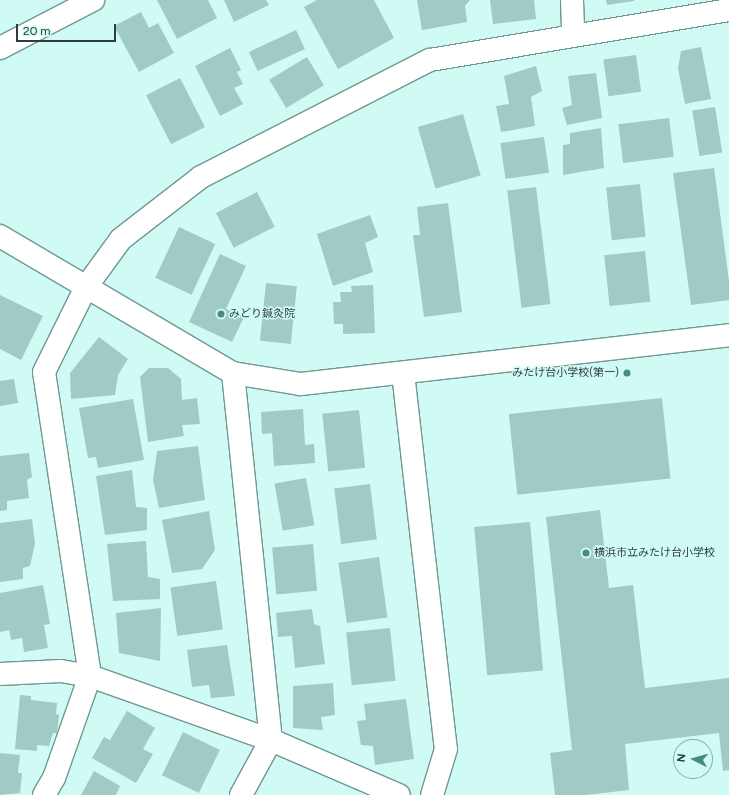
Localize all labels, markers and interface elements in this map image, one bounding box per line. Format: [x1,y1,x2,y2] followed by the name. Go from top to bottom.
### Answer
[18,16,118,42] scale bar
[23,24,51,38] text: 20 m
[229,307,295,321] place label: みどり鍼灸院
[216,309,226,319] marker: みどり鍼灸院
[512,366,619,380] place label: みたけ台小学校(第一)
[622,368,632,378] marker: みたけ台小学校(第一)
[594,546,715,560] place label: 横浜市立みたけ台小学校
[581,548,591,558] marker: 横浜市立みたけ台小学校
[673,739,713,779] north arrow
[675,753,688,763] text: N

